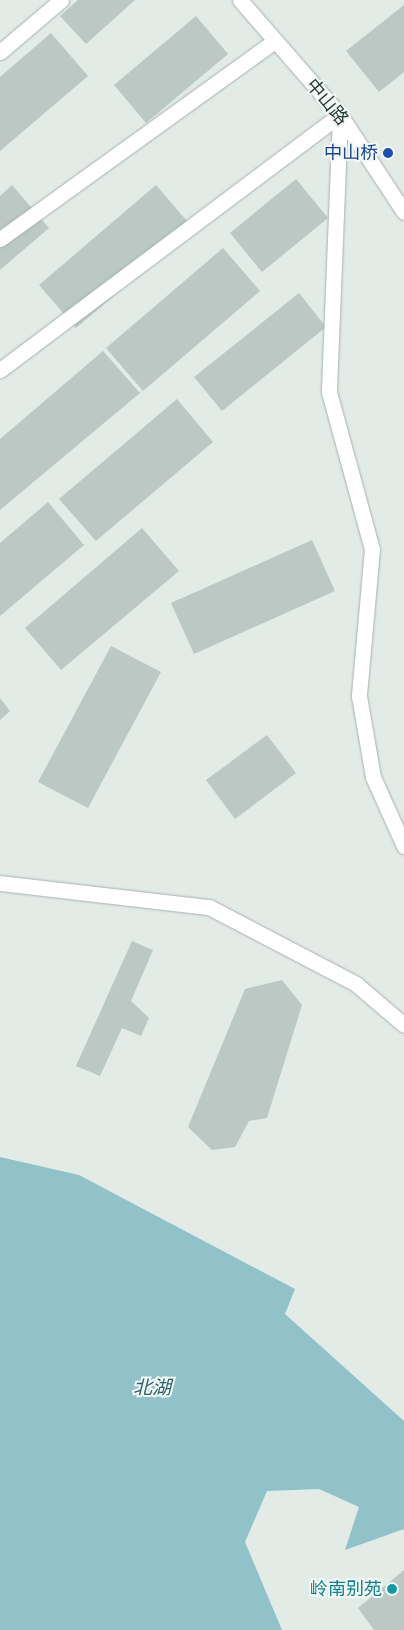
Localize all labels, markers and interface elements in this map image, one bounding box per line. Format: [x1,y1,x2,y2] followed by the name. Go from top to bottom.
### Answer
[301,74,353,130] street label: 中山路
[324,142,378,164] place label: 中山桥
[382,147,394,159] marker: 中山桥
[133,1377,171,1399] water label: 北湖
[310,1578,382,1600] place label: 岭南别苑
[386,1583,398,1595] marker: 岭南别苑

